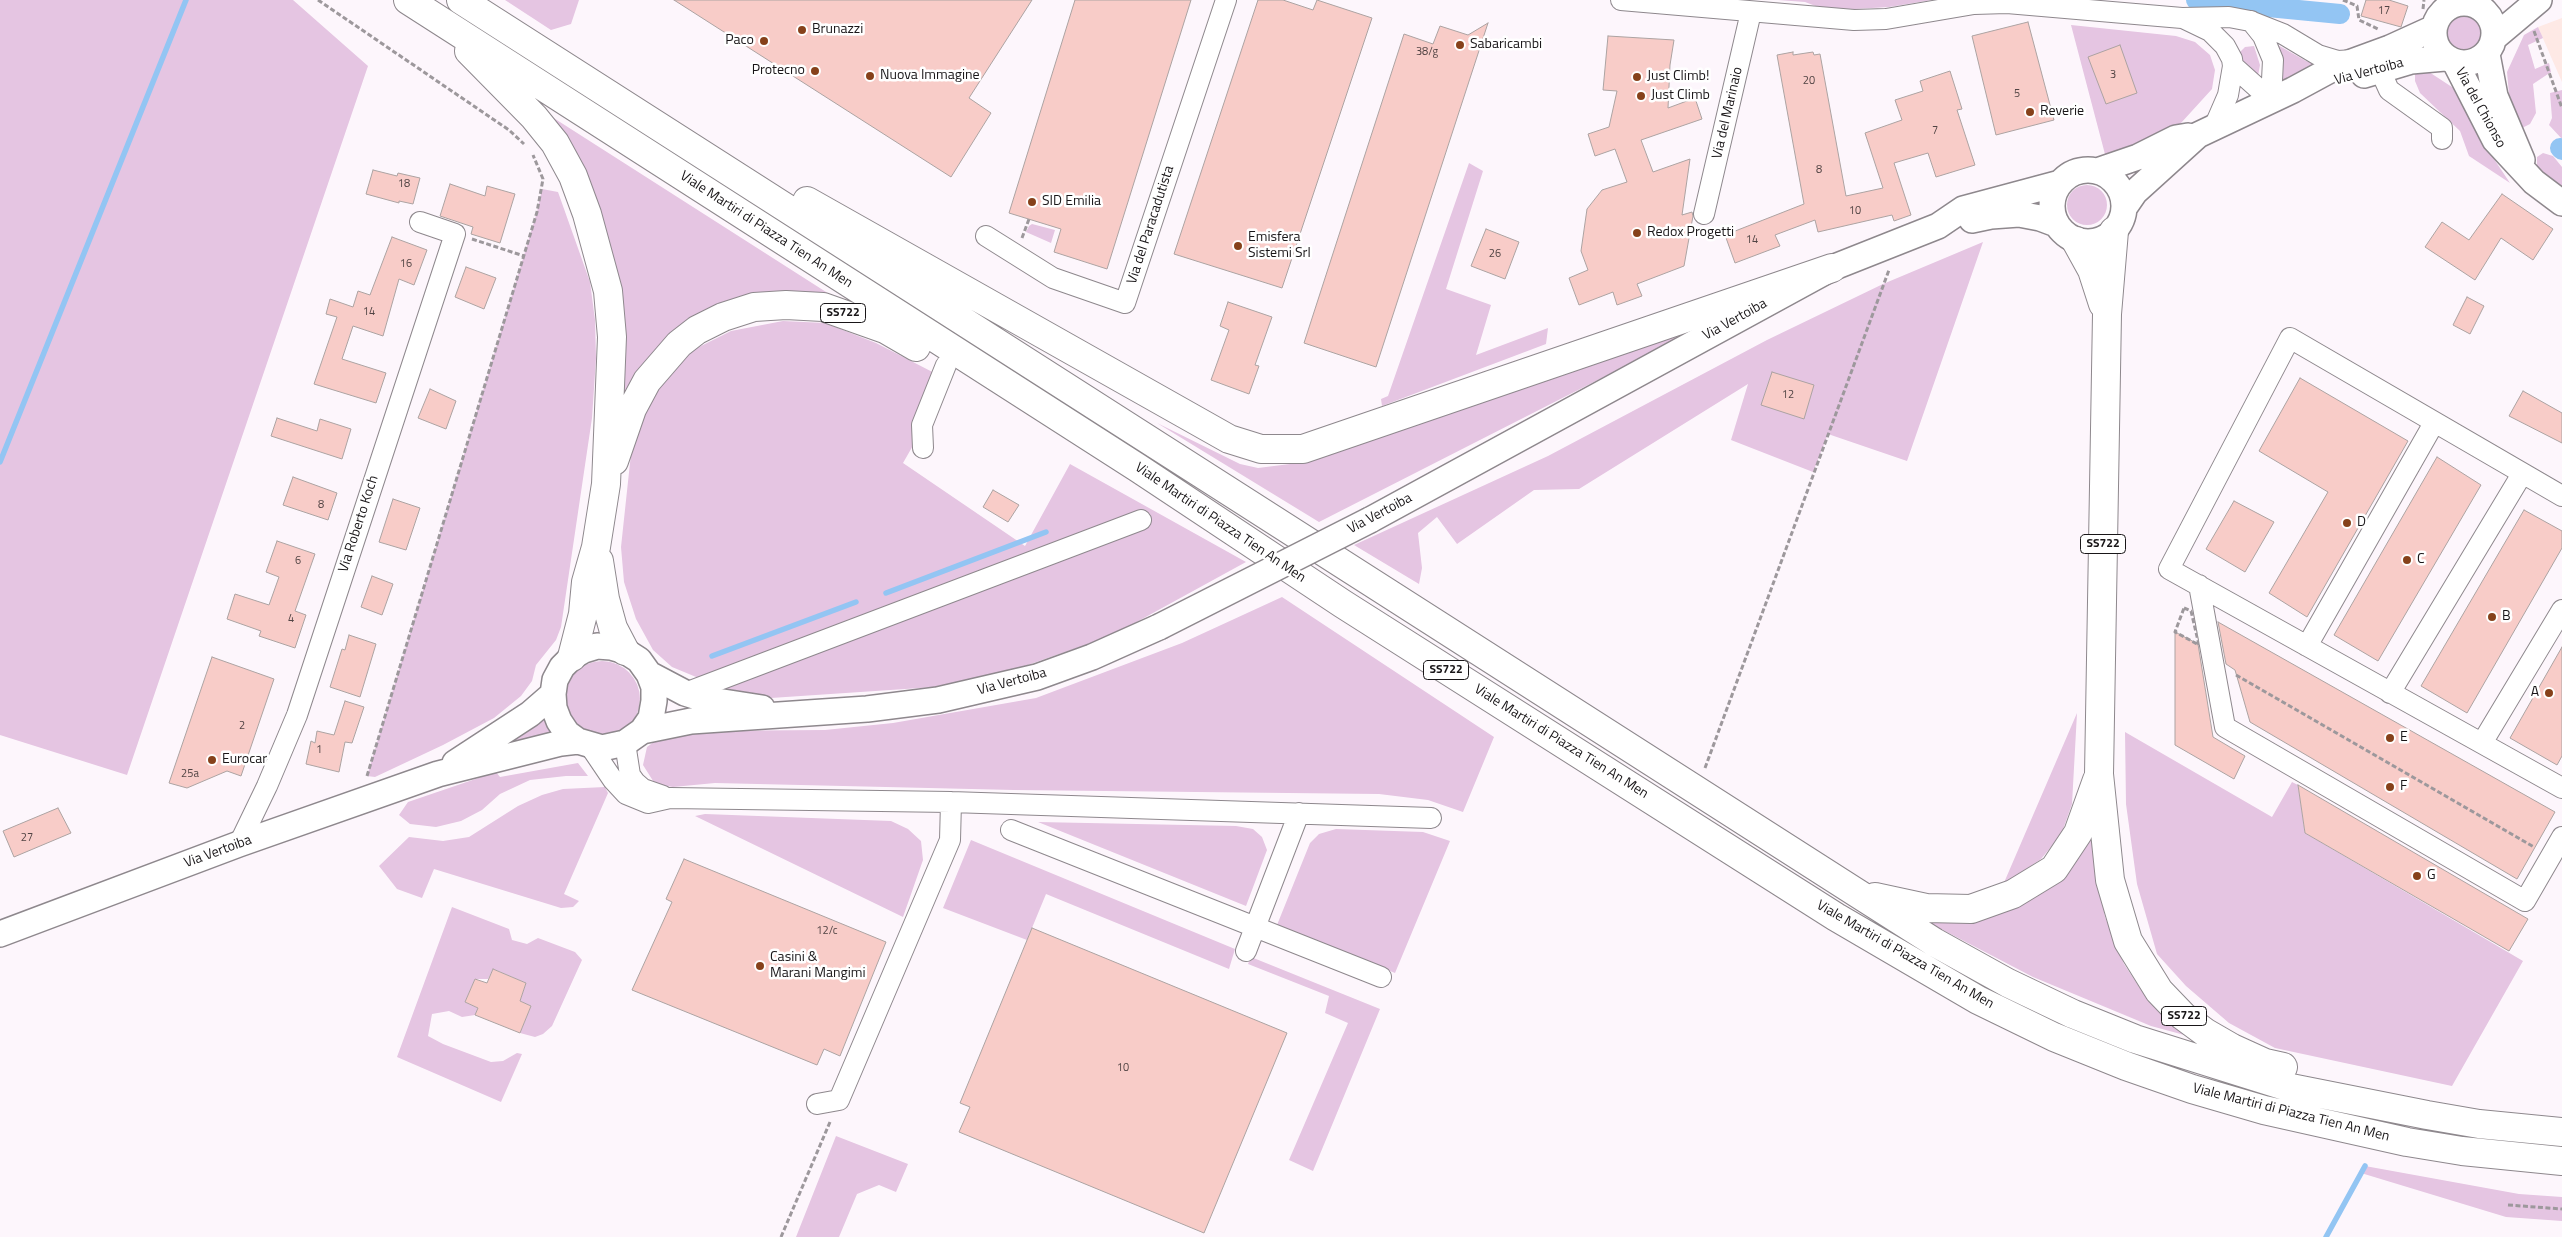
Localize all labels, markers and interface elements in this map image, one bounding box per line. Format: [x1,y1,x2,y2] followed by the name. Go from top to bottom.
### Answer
[2378,4,2390,18] house number: 17
[812,22,863,38] place label: Brunazzi
[796,24,808,36] marker: Brunazzi
[725,33,754,49] place label: Paco
[758,35,770,47] marker: Paco
[1470,37,1542,53] place label: Sabaricambi
[1454,39,1466,51] marker: Sabaricambi
[1416,45,1438,59] house number: 38/g
[2333,55,2405,89] street label: Via Vertoiba
[752,63,805,79] place label: Protecno
[809,65,821,77] marker: Protecno
[1709,65,1747,161] street label: Via del Marinaio
[2451,65,2509,151] street label: Via del Chionso
[880,68,980,84] place label: Nuova Immagine
[2110,68,2116,82] house number: 3
[1647,69,1709,85] place label: Just Climb!
[864,70,876,82] marker: Nuova Immagine
[1631,71,1643,83] marker: Just Climb!
[1803,74,1815,88] house number: 20
[2014,87,2020,101] house number: 5
[1651,88,1710,104] place label: Just Climb
[1635,90,1647,102] marker: Just Climb
[2040,104,2084,120] place label: Reverie
[2024,106,2036,118] marker: Reverie
[1932,124,1938,138] house number: 7
[1816,163,1822,177] house number: 8
[1124,164,1178,286] street label: Via del Paracadutista
[677,168,855,292] street label: Viale Martiri di Piazza Tien An Men
[398,177,410,191] house number: 18
[1042,194,1101,210] place label: SID Emilia
[1026,196,1038,208] marker: SID Emilia
[1849,204,1861,218] house number: 10
[1647,225,1734,241] place label: Redox Progetti
[1631,227,1643,239] marker: Redox Progetti
[1248,230,1311,262] place label: Emisfera Sistemi Srl
[1746,233,1758,247] house number: 14
[1232,240,1244,252] marker: Emisfera Sistemi Srl
[1489,247,1501,261] house number: 26
[400,257,412,271] house number: 16
[1700,296,1770,344] street label: Via Vertoiba
[820,304,866,322] road number: SS722
[363,305,375,319] house number: 14
[1782,388,1794,402] house number: 12
[1131,459,1309,587] street label: Viale Martiri di Piazza Tien An Men
[335,474,383,574] street label: Via Roberto Koch
[1345,490,1415,538] street label: Via Vertoiba
[318,498,324,512] house number: 8
[2357,515,2366,531] place label: D
[2341,517,2353,529] marker: D
[2080,534,2126,554] road number: SS722
[2417,552,2425,568] place label: C
[295,554,301,568] house number: 6
[2401,554,2413,566] marker: C
[2502,609,2511,625] place label: B
[2486,611,2498,623] marker: B
[288,612,294,626] house number: 4
[1424,660,1468,680] road number: SS722
[976,665,1048,699] street label: Via Vertoiba
[1471,681,1651,803] street label: Viale Martiri di Piazza Tien An Men
[2531,685,2539,701] place label: A
[2543,687,2555,699] marker: A
[239,719,245,733] house number: 2
[2400,730,2408,746] place label: E
[2384,732,2396,744] marker: E
[316,743,322,757] house number: 1
[222,752,267,768] place label: Eurocar
[206,754,218,766] marker: Eurocar
[181,767,199,781] house number: 25a
[2400,779,2407,795] place label: F
[2384,781,2396,793] marker: F
[21,831,33,845] house number: 27
[182,832,254,872] street label: Via Vertoiba
[2427,868,2436,884] place label: G
[2411,870,2423,882] marker: G
[1813,897,1997,1013] street label: Viale Martiri di Piazza Tien An Men
[816,924,838,938] house number: 12/c
[770,950,866,982] place label: Casini & Marani Mangimi
[754,960,766,972] marker: Casini & Marani Mangimi
[2162,1006,2206,1026] road number: SS722
[1117,1061,1129,1075] house number: 10
[2191,1080,2391,1146] street label: Viale Martiri di Piazza Tien An Men

